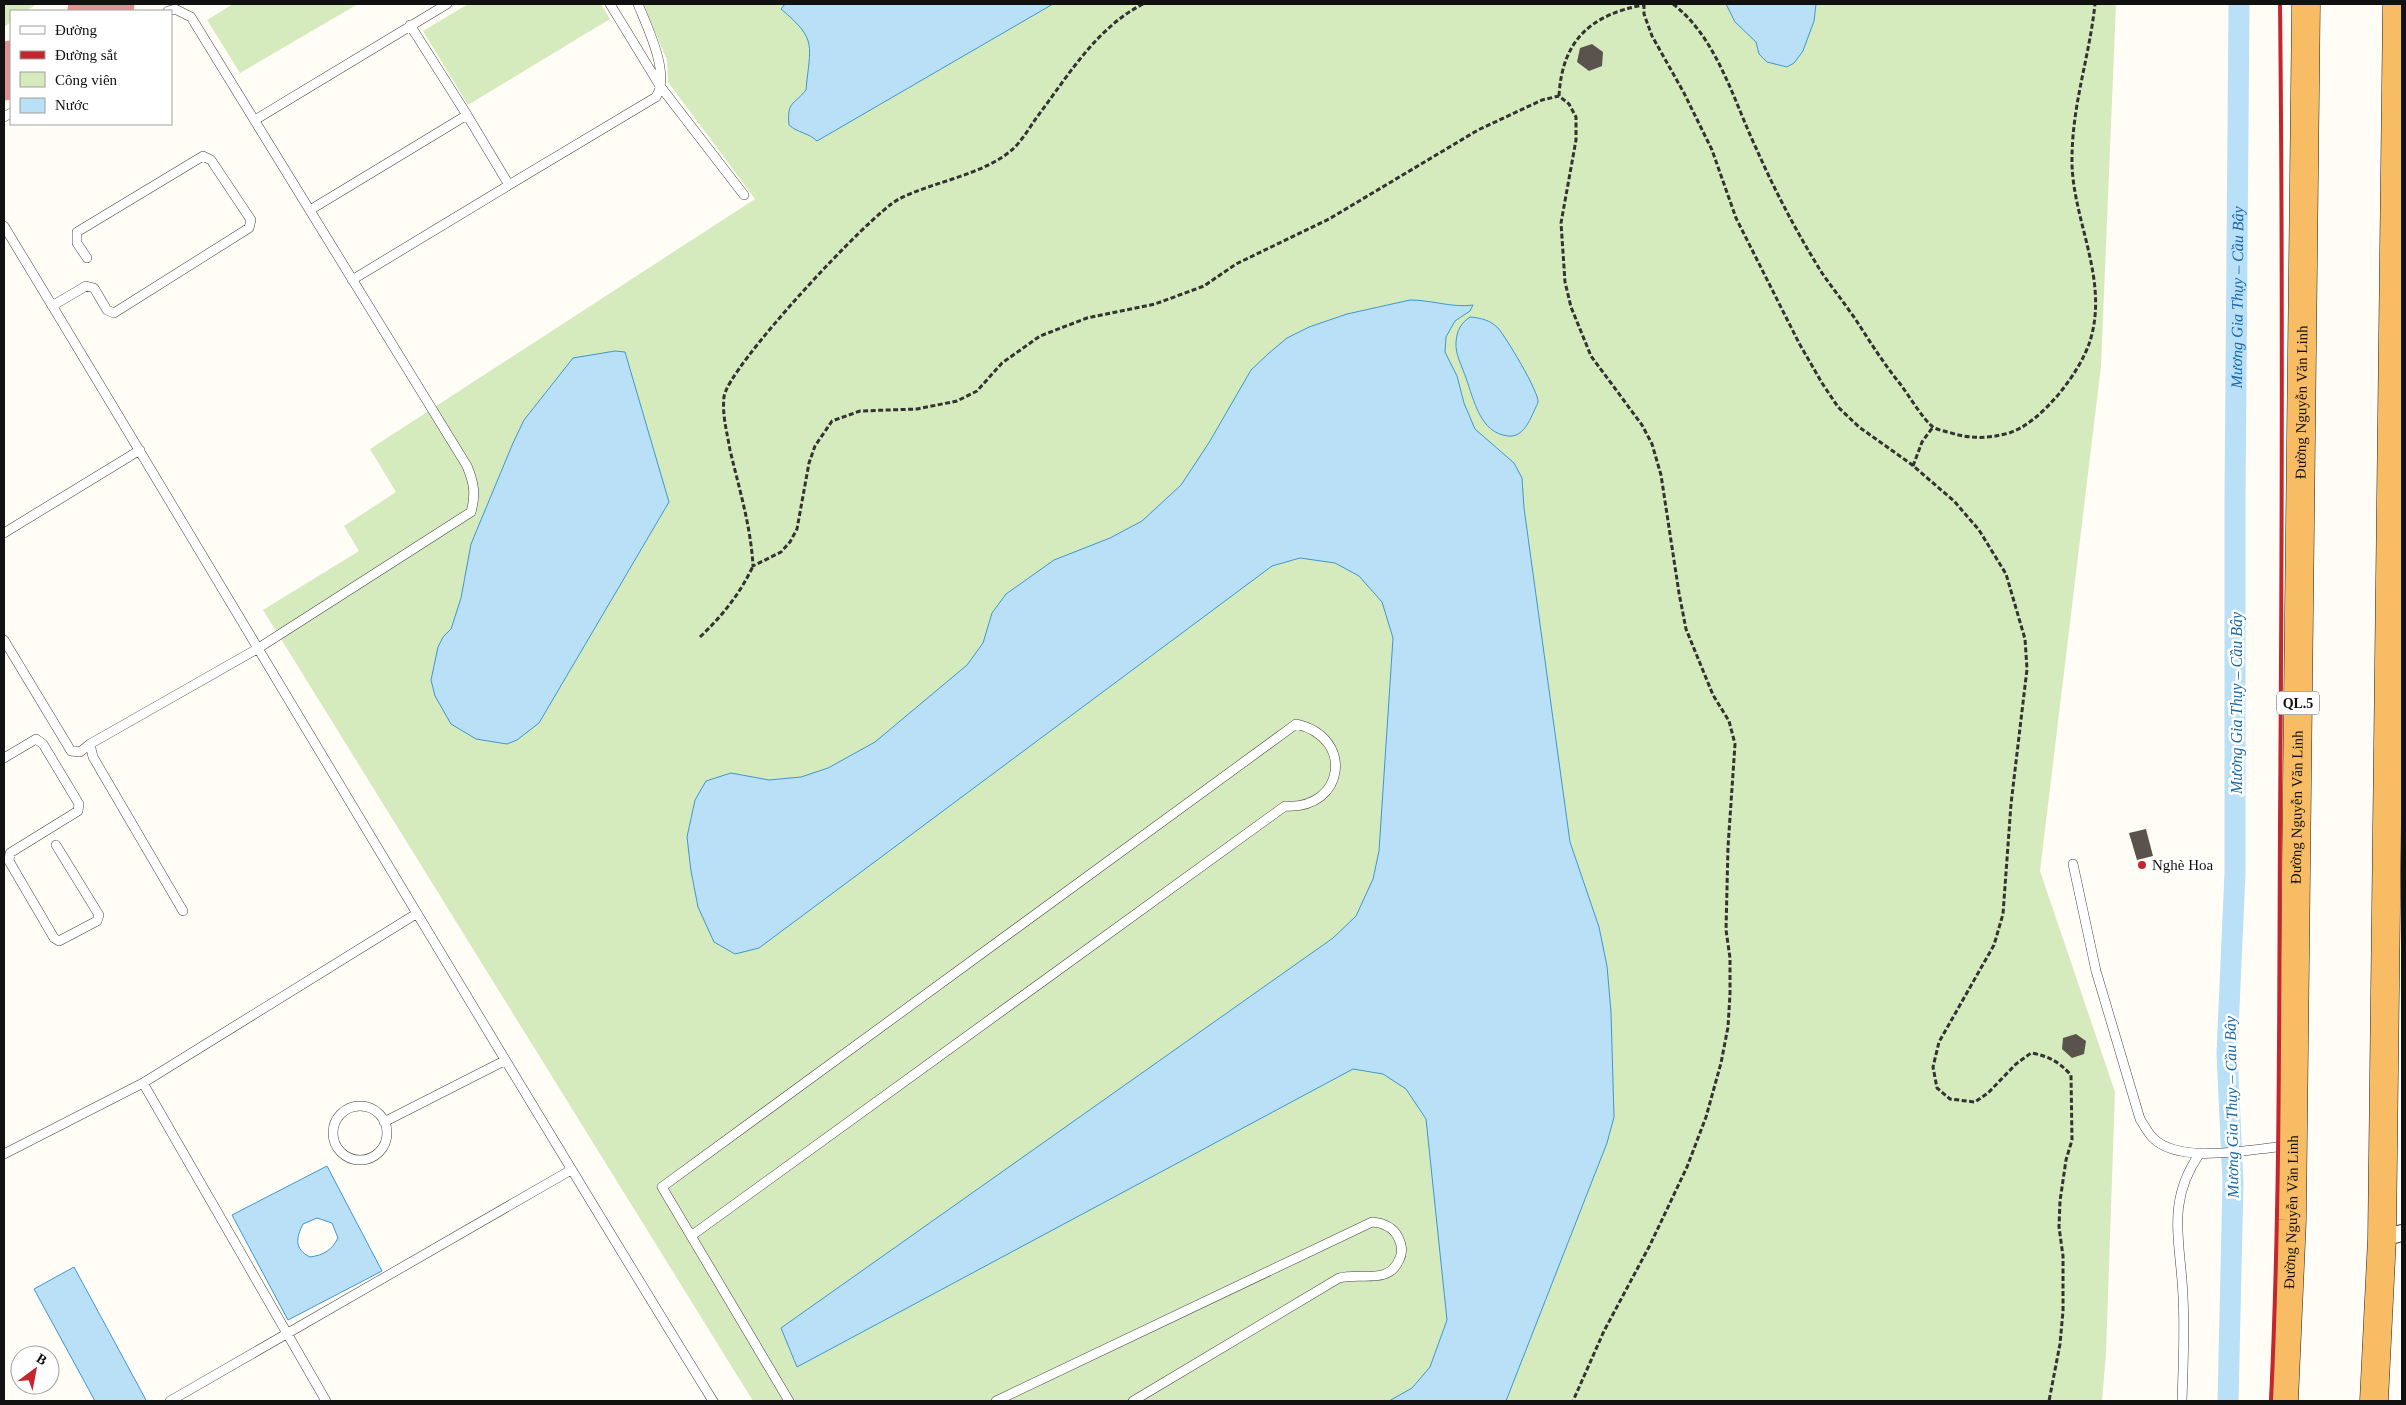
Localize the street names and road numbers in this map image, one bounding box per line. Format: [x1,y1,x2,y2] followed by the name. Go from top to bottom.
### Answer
[2293,325,2310,479] street label: Đường Nguyễn Văn Linh
[2277,691,2319,714] road number: QL.5
[2288,730,2306,884] street label: Đường Nguyễn Văn Linh
[2281,1135,2301,1289] street label: Đường Nguyễn Văn Linh

